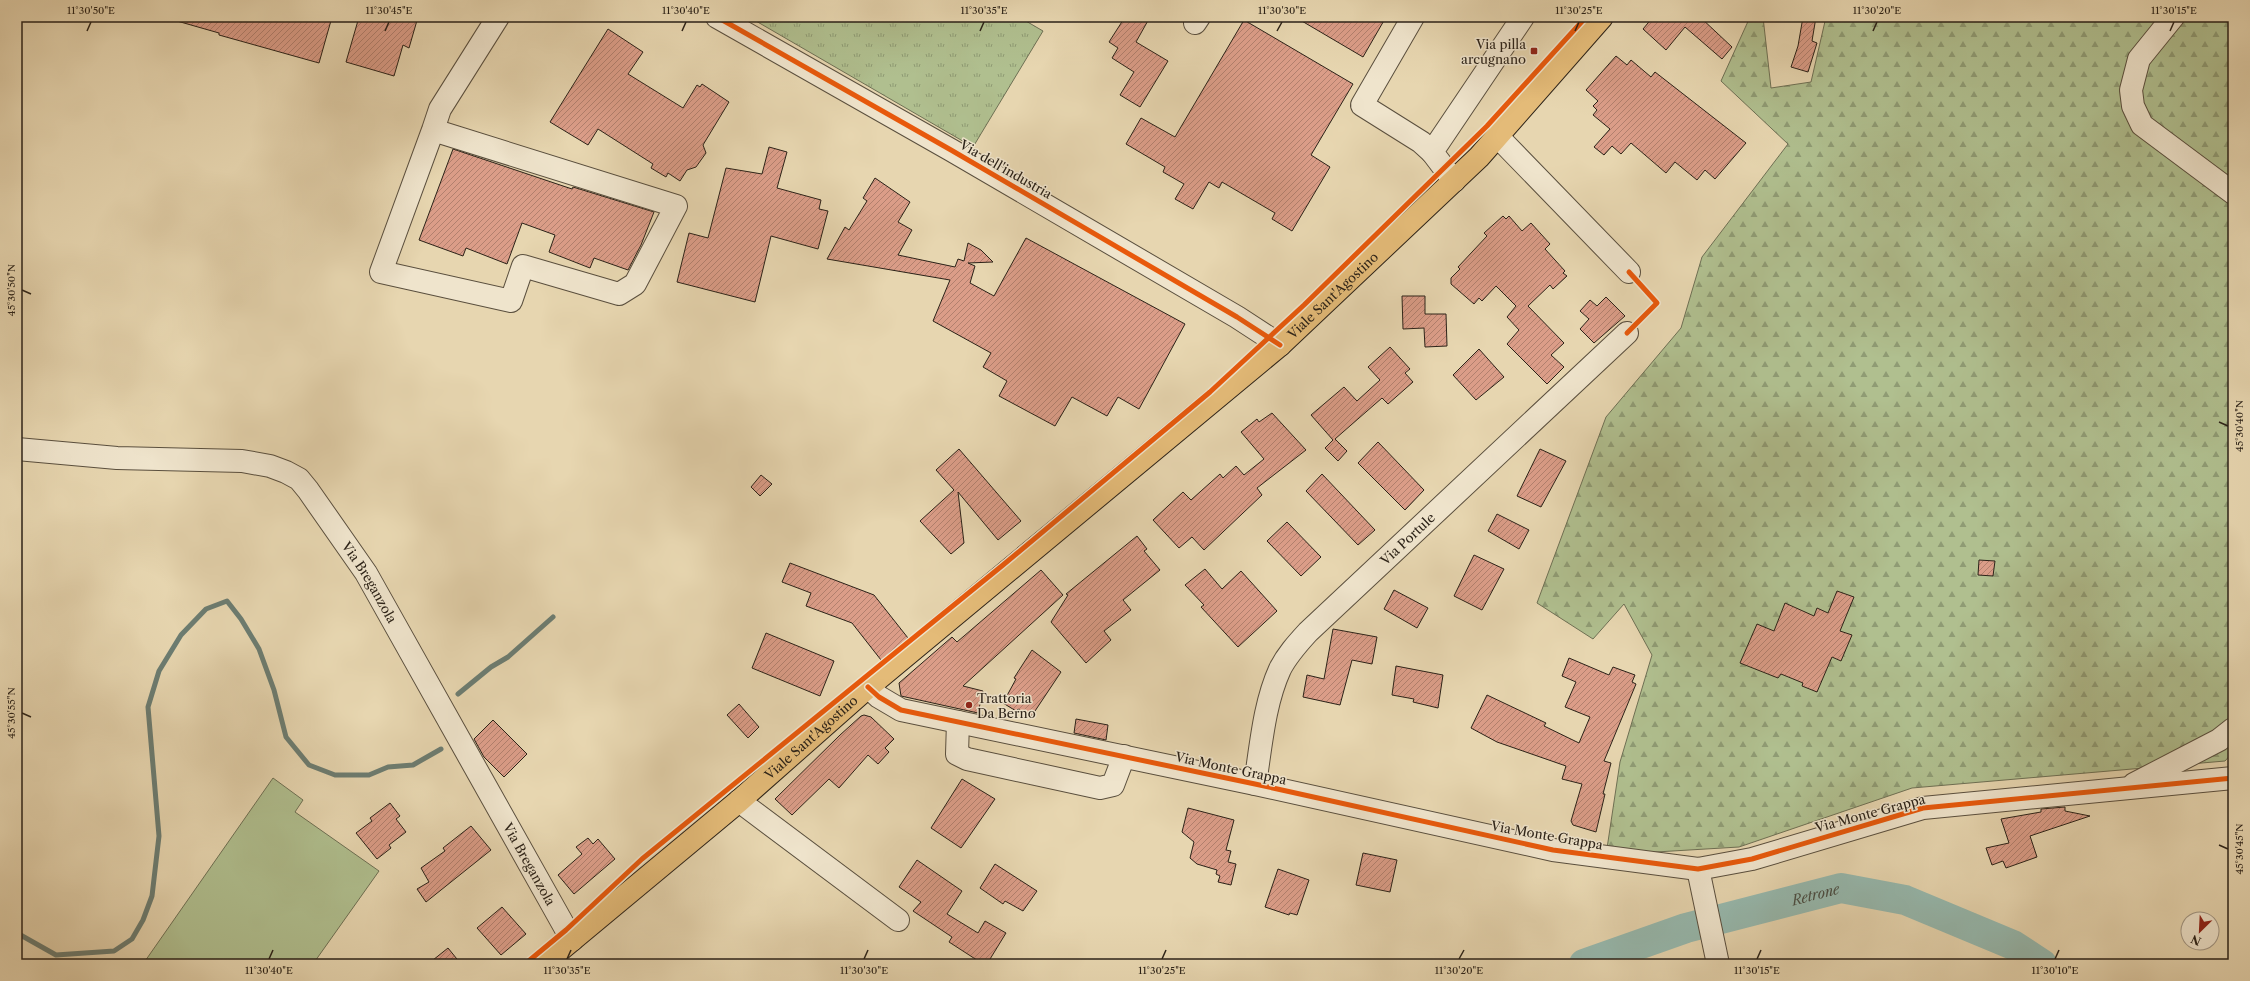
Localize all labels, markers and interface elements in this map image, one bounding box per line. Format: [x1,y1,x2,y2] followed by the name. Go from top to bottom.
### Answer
[67,4,115,17] text: 11°30'50"E
[366,4,413,17] text: 11°30'45"E
[662,4,710,17] text: 11°30'40"E
[960,4,1008,17] text: 11°30'35"E
[1258,4,1306,17] text: 11°30'30"E
[1555,4,1603,17] text: 11°30'25"E
[1853,4,1901,17] text: 11°30'20"E
[2151,4,2197,17] text: 11°30'15"E
[1461,36,1526,67] place label: Via pilla arcugnano
[1529,46,1539,56] marker: Via pilla arcugnano
[956,136,1055,202] street label: Via dell'industria
[1283,249,1381,343] street label: Viale Sant'Agostino
[5,264,18,316] text: 45°30'50"N
[2233,400,2246,452] text: 45°30'40"N
[1376,509,1438,569] street label: Via Portule
[338,538,400,626] street label: Via Breganzola
[5,687,18,739] text: 45°30'55"N
[977,690,1036,721] place label: Trattoria Da Berno
[760,692,861,783] street label: Viale Sant'Agostino
[964,700,974,710] marker: Trattoria Da Berno
[1173,748,1288,788] street label: Via Monte Grappa
[1812,791,1927,836] street label: Via Monte Grappa
[1489,817,1604,853] street label: Via Monte Grappa
[499,819,559,908] street label: Via Breganzola
[2233,823,2246,875] text: 45°30'45"N
[1789,879,1843,910] water label: Retrone
[2180,911,2220,951] north arrow
[2188,932,2203,948] text: N
[245,964,293,977] text: 11°30'40"E
[543,964,591,977] text: 11°30'35"E
[840,964,888,977] text: 11°30'30"E
[1138,964,1186,977] text: 11°30'25"E
[1435,964,1483,977] text: 11°30'20"E
[1734,964,1780,977] text: 11°30'15"E
[2032,964,2078,977] text: 11°30'10"E

